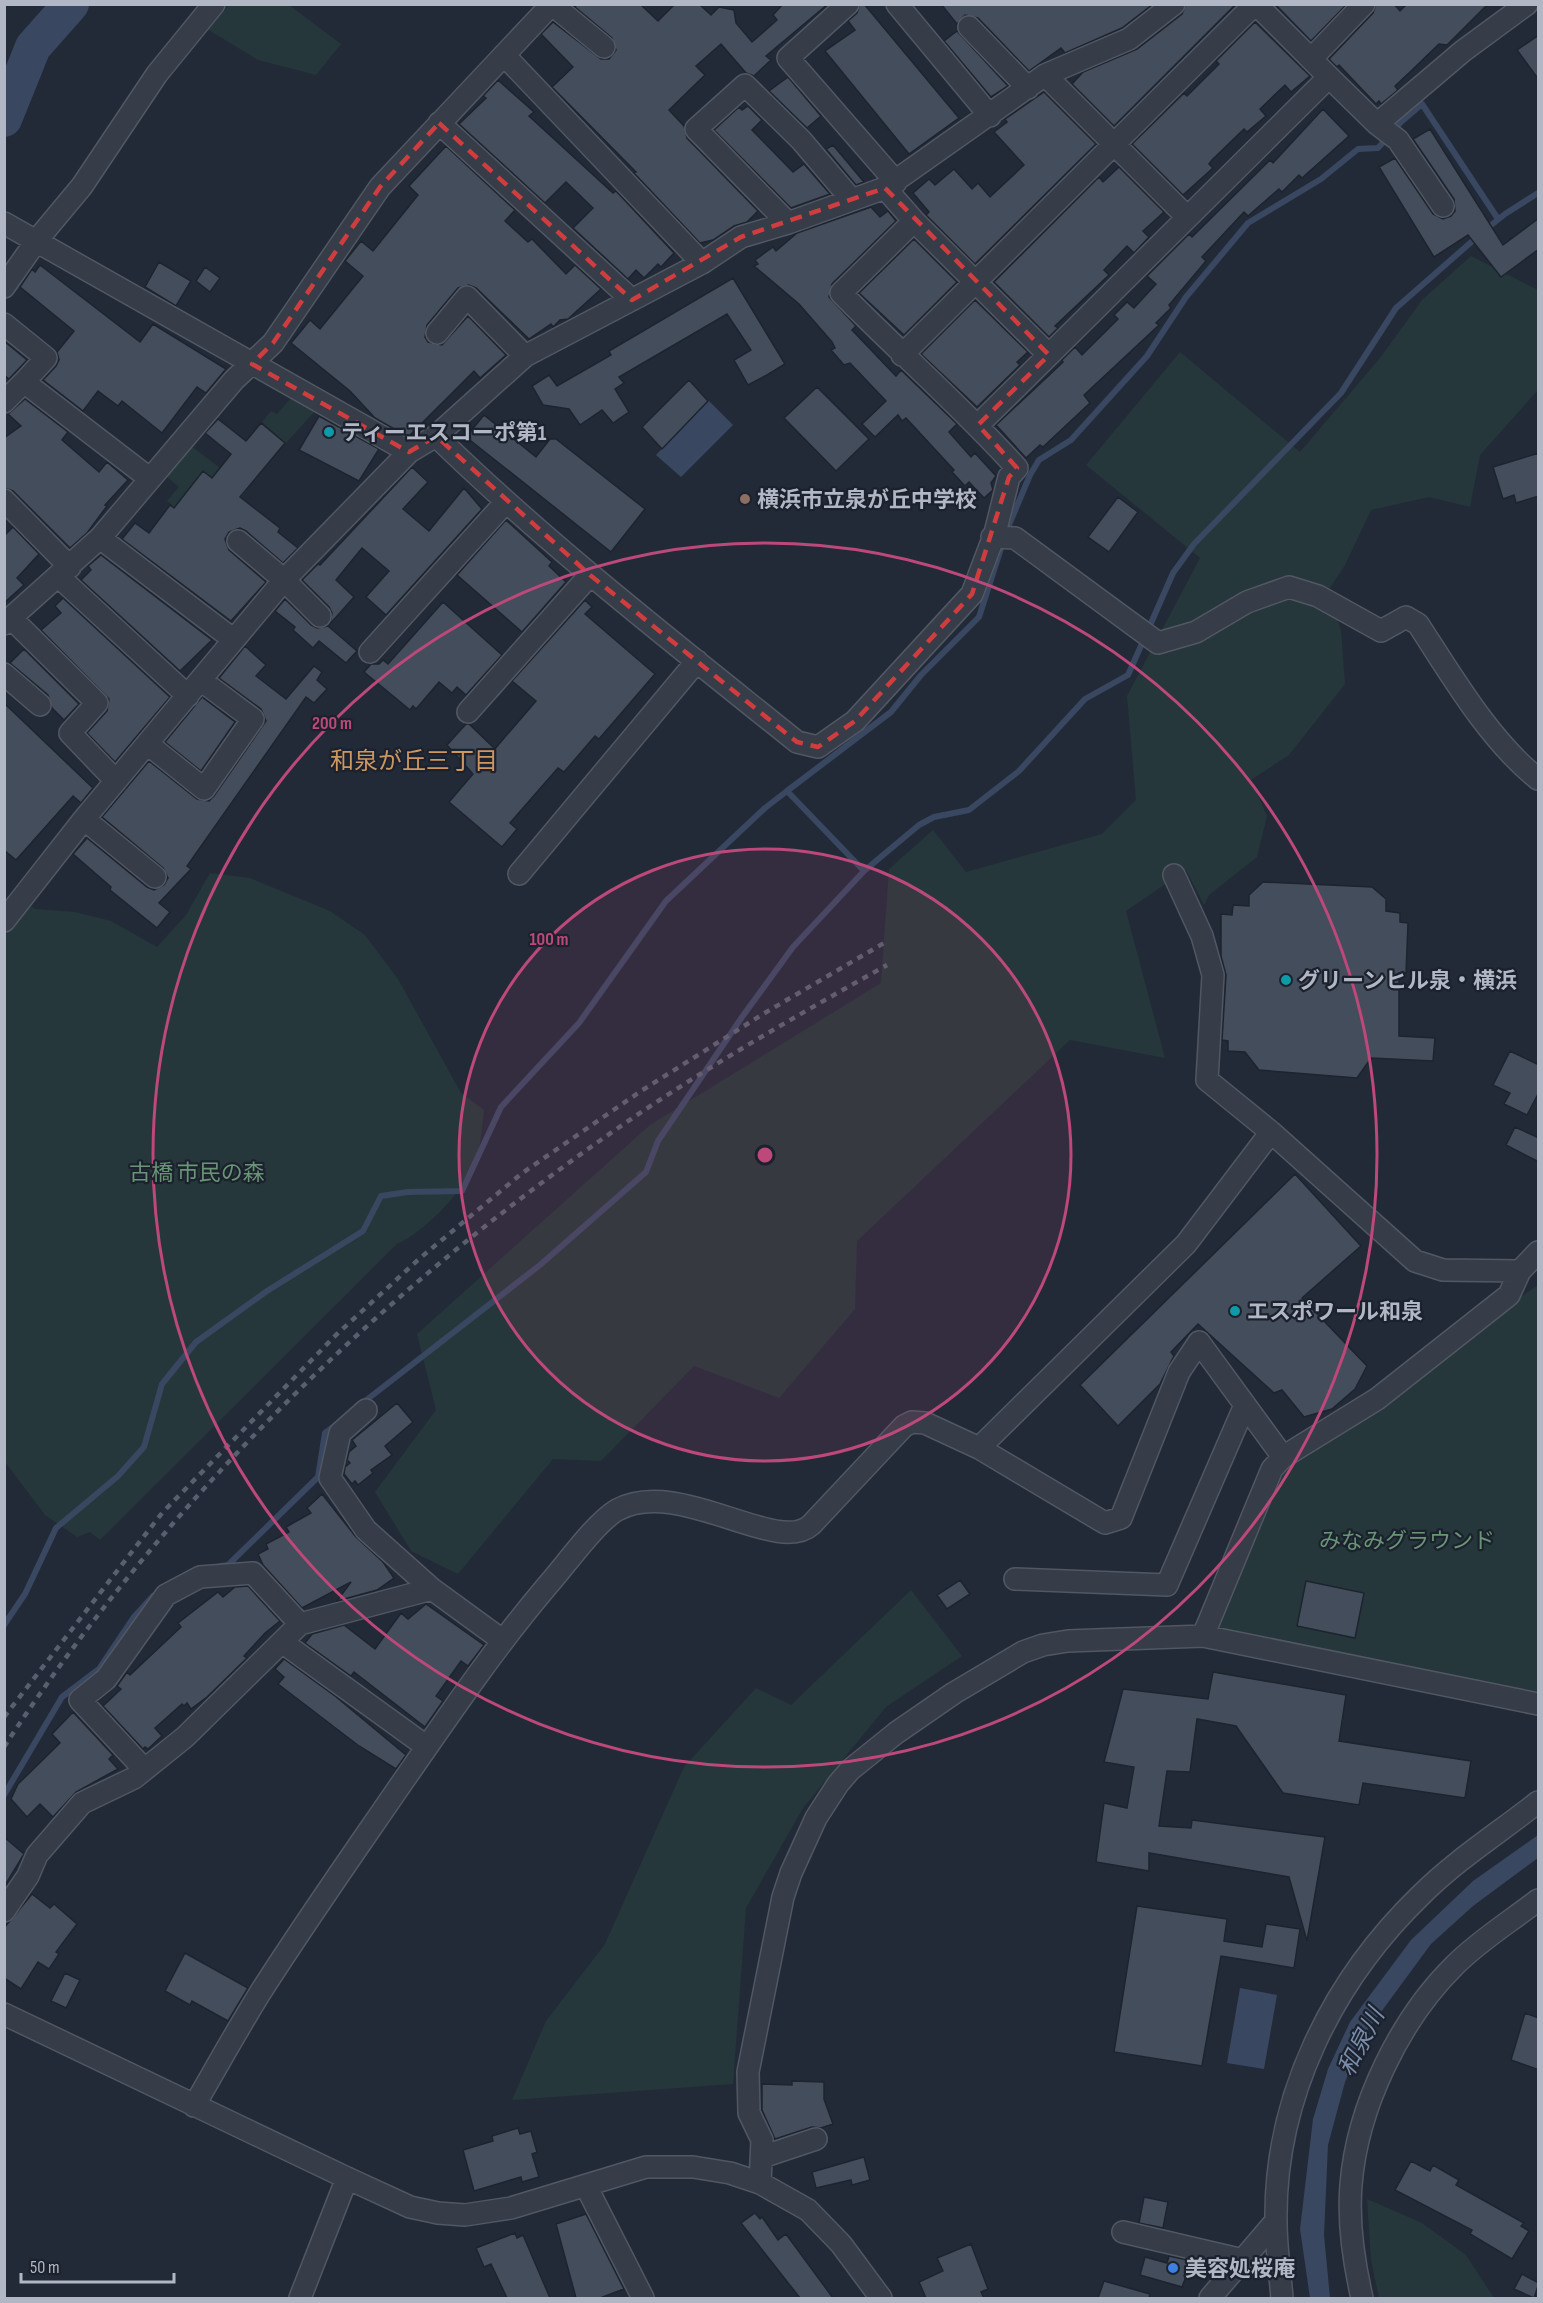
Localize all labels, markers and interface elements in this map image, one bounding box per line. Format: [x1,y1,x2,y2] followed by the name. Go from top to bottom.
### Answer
[341,420,547,447] place label: ティーエスコーポ第1
[322,425,336,439] marker: ティーエスコーポ第1
[757,487,977,514] place label: 横浜市立泉が丘中学校
[738,492,752,506] marker: 横浜市立泉が丘中学校
[312,713,352,734] text: 200 m
[330,747,498,776] district label: 和泉が丘三丁目
[530,929,569,950] text: 100 m
[1298,968,1517,995] place label: グリーンヒル泉・横浜
[1279,973,1293,987] marker: グリーンヒル泉・横浜
[755,1145,775,1165] centre of rings
[129,1160,265,1187] park label: 古橋 市民の森
[1247,1299,1423,1326] place label: エスポワール和泉
[1228,1304,1242,1318] marker: エスポワール和泉
[1319,1528,1495,1555] park label: みなみグラウンド
[1332,2001,1392,2081] water label: 和泉川
[21,2246,174,2284] scale bar
[1185,2256,1295,2283] place label: 美容処桜庵
[30,2257,60,2278] text: 50 m
[1166,2261,1180,2275] marker: 美容処桜庵

